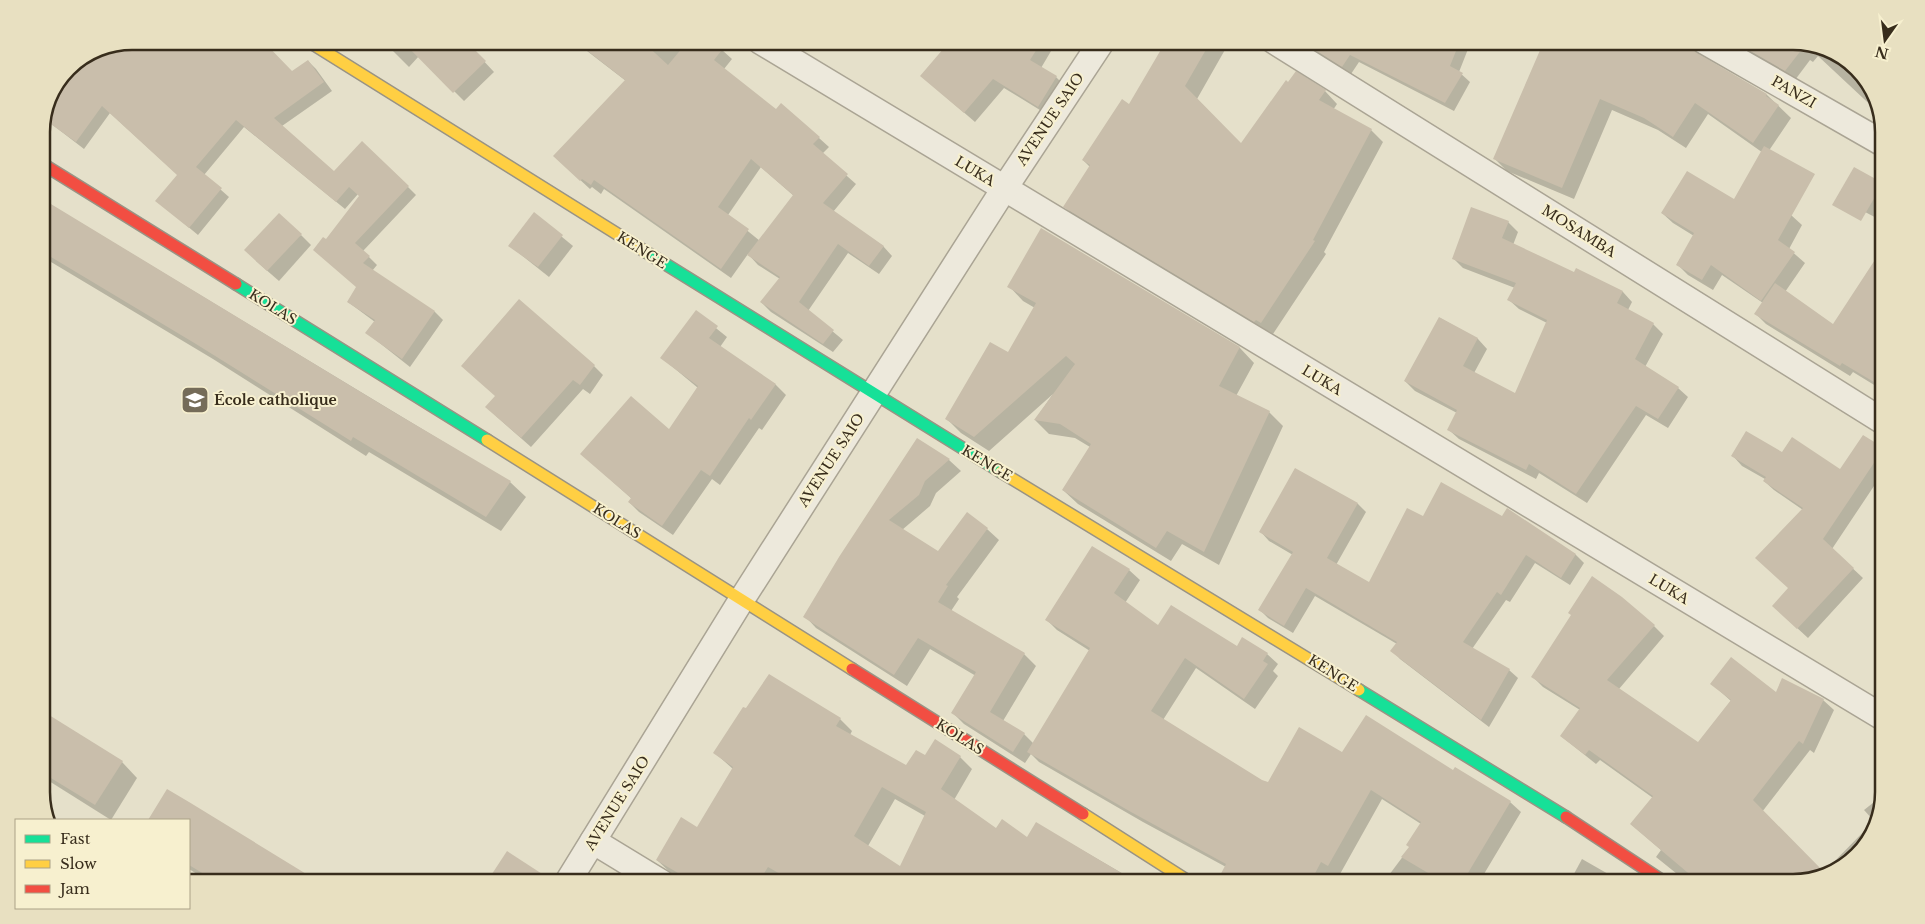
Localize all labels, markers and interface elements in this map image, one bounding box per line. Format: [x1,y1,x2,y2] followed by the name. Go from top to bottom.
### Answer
[1860,15,1910,65] north arrow
[1873,42,1890,63] text: N
[1012,69,1088,170] street label: AVENUE SAIO
[1768,72,1820,112] street label: PANZI
[952,152,999,190] street label: LUKA
[1538,201,1620,261] street label: MOSAMBA
[614,228,670,272] street label: KENGE
[246,285,300,329] street label: KOLAS
[1299,361,1346,399] street label: LUKA
[180,385,210,415] school or university icon: École catholique
[214,391,337,409] place label: École catholique
[793,410,868,511] street label: AVENUE SAIO
[958,441,1016,485] street label: KENGE
[590,499,644,543] street label: KOLAS
[1646,570,1693,608] street label: LUKA
[1305,651,1361,695] street label: KENGE
[933,715,987,759] street label: KOLAS
[580,752,653,855] street label: AVENUE SAIO
[15,819,190,909] legend
[60,829,91,848] text: Fast
[60,854,97,873] text: Slow
[58,879,90,898] text: Jam

